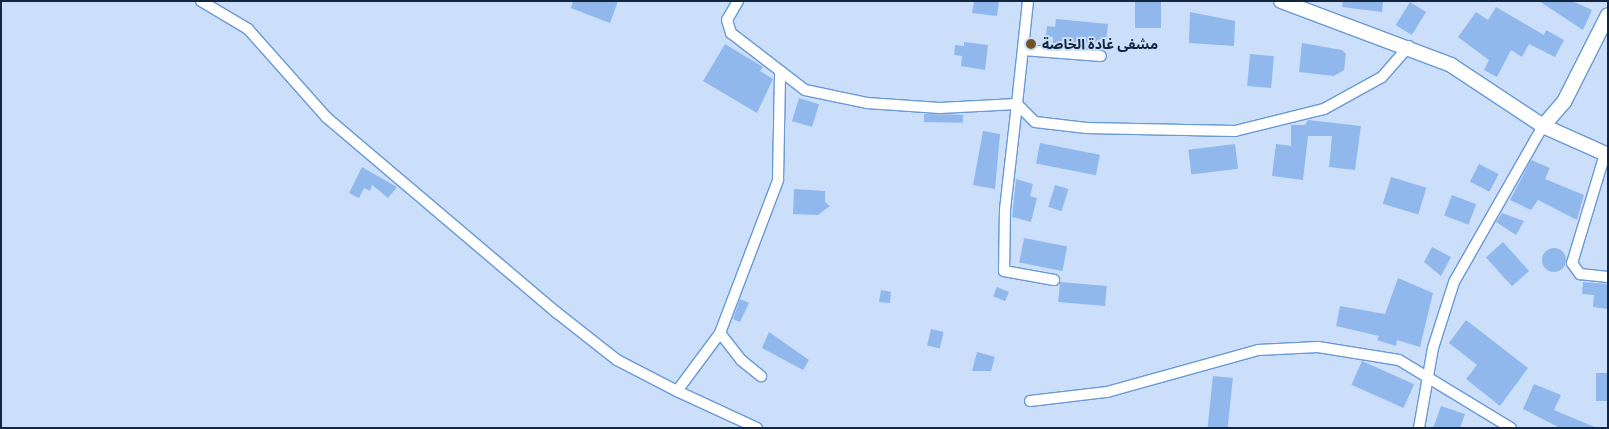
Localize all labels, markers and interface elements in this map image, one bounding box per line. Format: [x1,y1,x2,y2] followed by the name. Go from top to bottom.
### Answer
[1042,36,1158,52] place label: مشفى غادة الخاصة
[1024,37,1038,51] marker: مشفى غادة الخاصة

